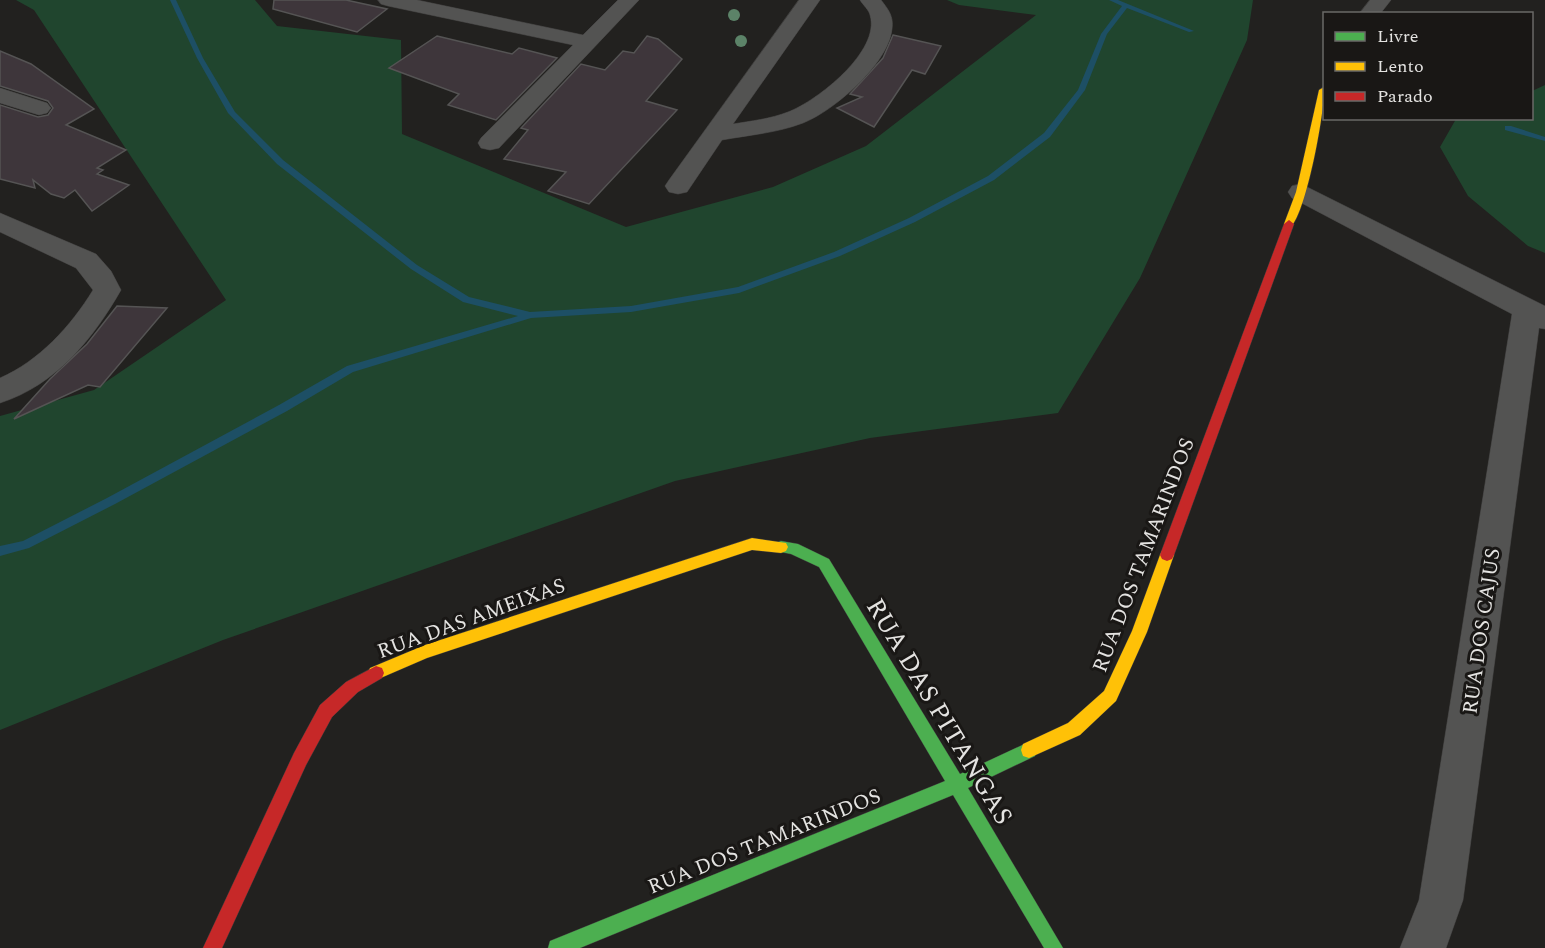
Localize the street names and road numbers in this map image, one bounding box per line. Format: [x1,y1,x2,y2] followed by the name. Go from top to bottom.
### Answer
[1084,433,1203,677] street label: RUA DOS TAMARINDOS
[1455,546,1509,716] street label: RUA DOS CAJUS
[373,570,570,668] street label: RUA DAS AMEIXAS
[855,590,1023,833] street label: RUA DAS PITANGAS
[643,780,886,903] street label: RUA DOS TAMARINDOS

